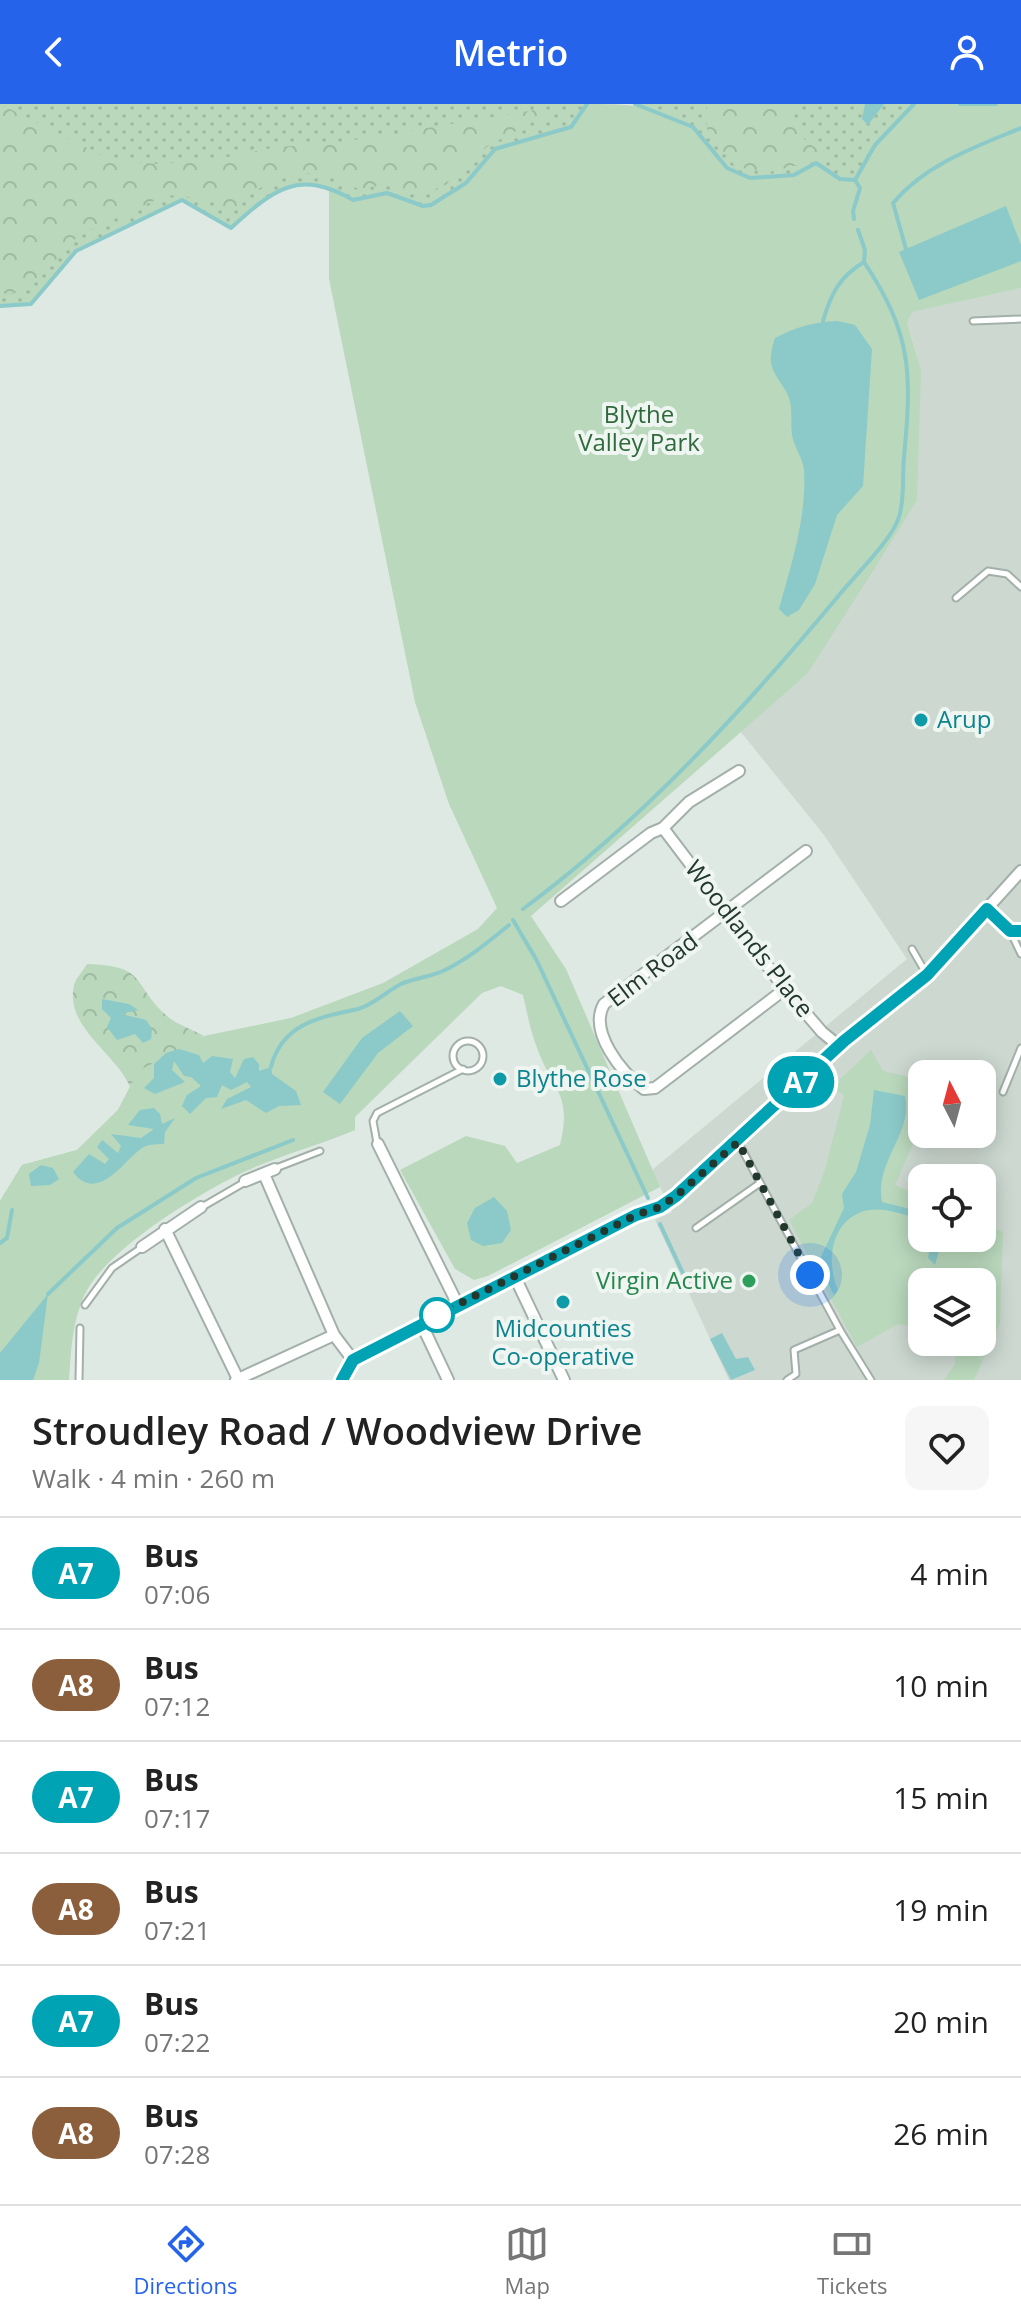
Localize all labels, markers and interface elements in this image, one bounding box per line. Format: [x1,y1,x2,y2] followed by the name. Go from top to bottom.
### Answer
[453,28,568,77] text: Metrio
[32,30,76,74] icon: back
[945,30,989,74] icon: person
[578,397,700,458] park label: Blythe Valley Park
[937,702,991,735] place label: Arup
[912,711,930,729] marker: Arup
[678,853,822,1023] street label: Woodlands Place
[600,924,704,1014] street label: Elm Road
[765,1056,837,1108] line badge: A7
[908,1060,996,1148] north arrow
[908,1060,996,1356] map controls
[516,1061,647,1094] place label: Blythe Rose
[783,1063,819,1101] text: A7
[491,1070,509,1088] marker: Blythe Rose
[908,1164,996,1252] button: locate
[790,1255,830,1295] your location
[596,1263,733,1296] place label: Virgin Active
[908,1268,996,1356] button: layers
[740,1272,758,1290] marker: Virgin Active
[554,1293,572,1311] marker: Midcounties Co-operative
[420,1298,454,1332] unlabelled marker
[491,1311,635,1372] place label: Midcounties Co-operative
[32,1404,642,1456] text: Stroudley Road / Woodview Drive
[905,1406,989,1490] button: heart
[32,1460,275,1496] text: Walk · 4 min · 260 m
[144,1535,199,1576] text: Bus
[910,1553,989,1594] text: 4 min
[58,1554,94,1592] text: A7
[144,1576,210,1612] text: 07:06
[144,1647,199,1688] text: Bus
[893,1665,989,1706] text: 10 min
[58,1666,94,1704] text: A8
[144,1688,210,1724] text: 07:12
[144,1759,199,1800] text: Bus
[893,1777,989,1818] text: 15 min
[58,1778,94,1816] text: A7
[144,1800,210,1836] text: 07:17
[144,1871,199,1912] text: Bus
[893,1889,989,1930] text: 19 min
[58,1890,94,1928] text: A8
[144,1912,210,1948] text: 07:21
[144,1983,199,2024] text: Bus
[893,2001,989,2042] text: 20 min
[58,2002,94,2040] text: A7
[144,2024,210,2060] text: 07:22
[144,2095,199,2136] text: Bus
[893,2113,989,2154] text: 26 min
[58,2114,94,2152] text: A8
[144,2136,210,2172] text: 07:28
[134,2222,238,2300] tab: Directions
[505,2222,550,2300] tab: Map
[817,2222,887,2300] tab: Tickets

